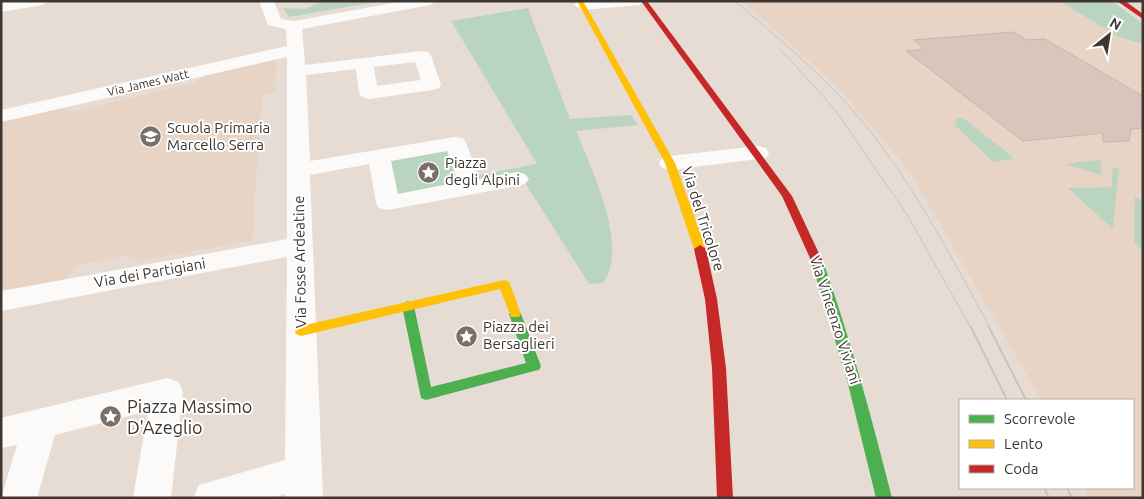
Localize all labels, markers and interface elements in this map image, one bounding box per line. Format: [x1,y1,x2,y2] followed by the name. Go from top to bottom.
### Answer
[1084,10,1134,60] north arrow
[1107,14,1124,33] text: N
[106,67,190,98] street label: Via James Watt
[167,119,270,153] place label: Scuola Primaria Marcello Serra
[139,125,163,149] school or university icon: Scuola Primaria Marcello Serra
[445,154,520,188] place label: Piazza degli Alpini
[417,160,441,184] place icon: Piazza degli Alpini
[679,165,728,273] street label: Via del Tricolore
[290,195,309,329] street label: Via Fosse Ardeatine
[807,253,864,386] street label: Via Vincenzo Viviani
[93,254,207,291] street label: Via dei Partigiani
[483,318,555,352] place label: Piazza dei Bersaglieri
[455,324,479,348] place icon: Piazza dei Bersaglieri
[127,396,252,437] place label: Piazza Massimo D'Azeglio
[959,399,1134,489] legend
[99,405,123,429] place icon: Piazza Massimo D'Azeglio
[1004,410,1075,427] text: Scorrevole
[1004,435,1043,452] text: Lento
[1004,460,1038,477] text: Coda

